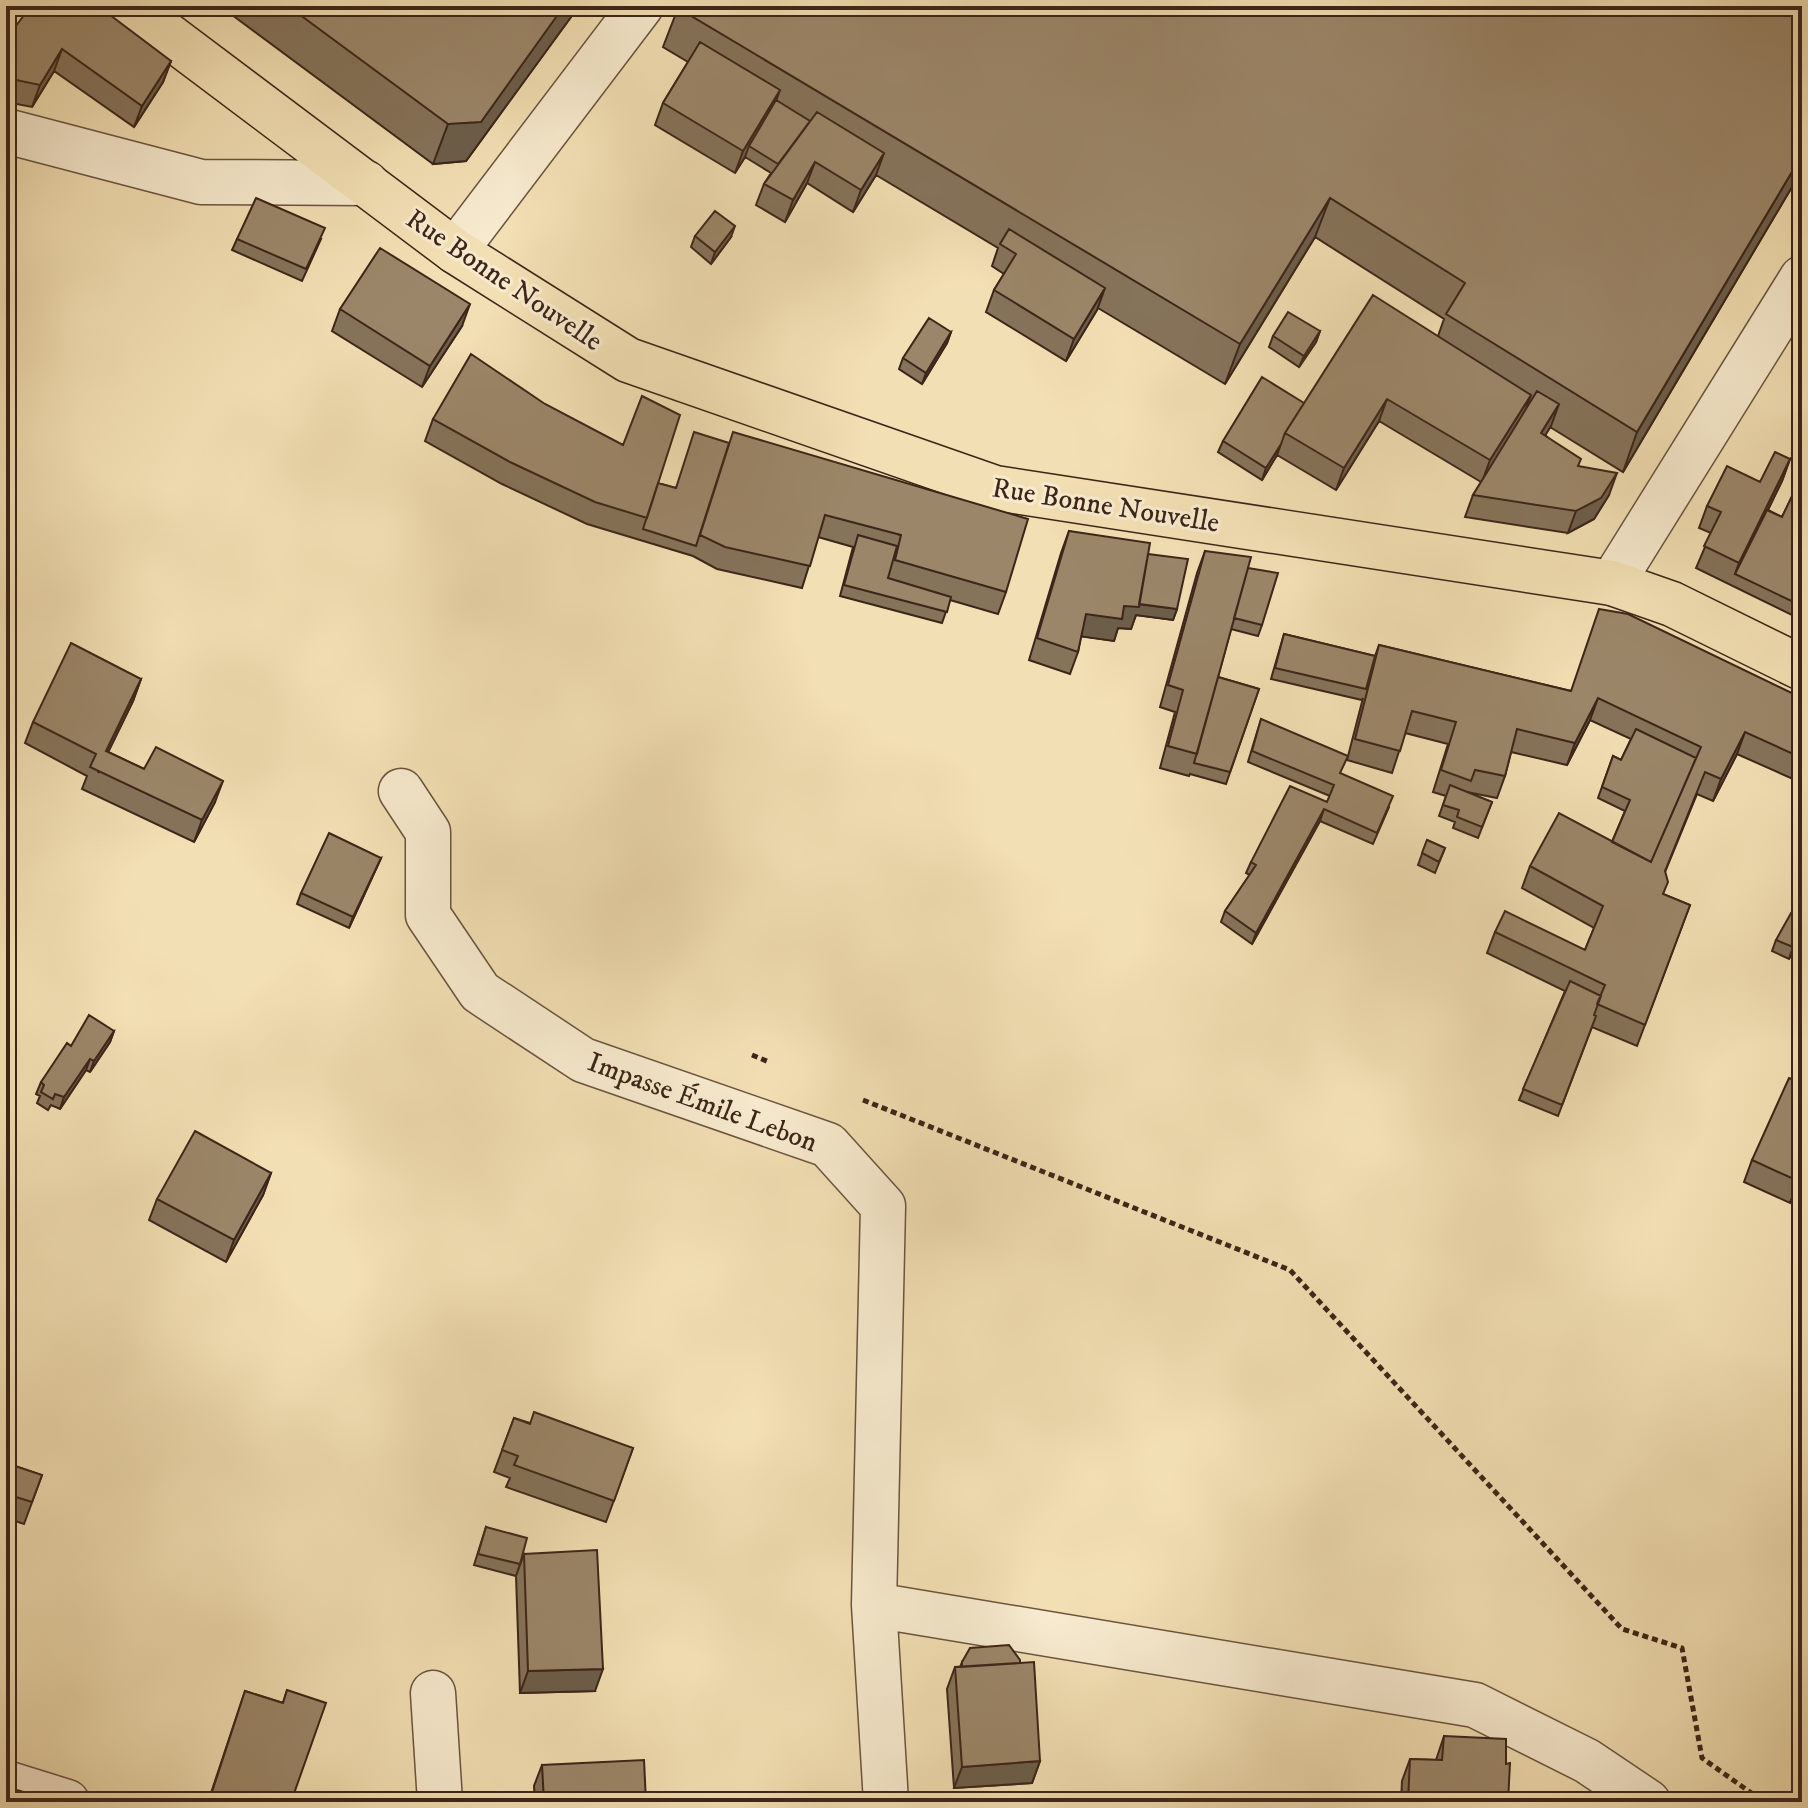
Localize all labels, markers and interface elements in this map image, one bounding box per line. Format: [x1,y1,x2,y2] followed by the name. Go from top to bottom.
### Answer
[399,202,609,359] street label: Rue Bonne Nouvelle
[990,470,1222,541] street label: Rue Bonne Nouvelle
[583,1045,822,1160] street label: Impasse Émile Lebon

